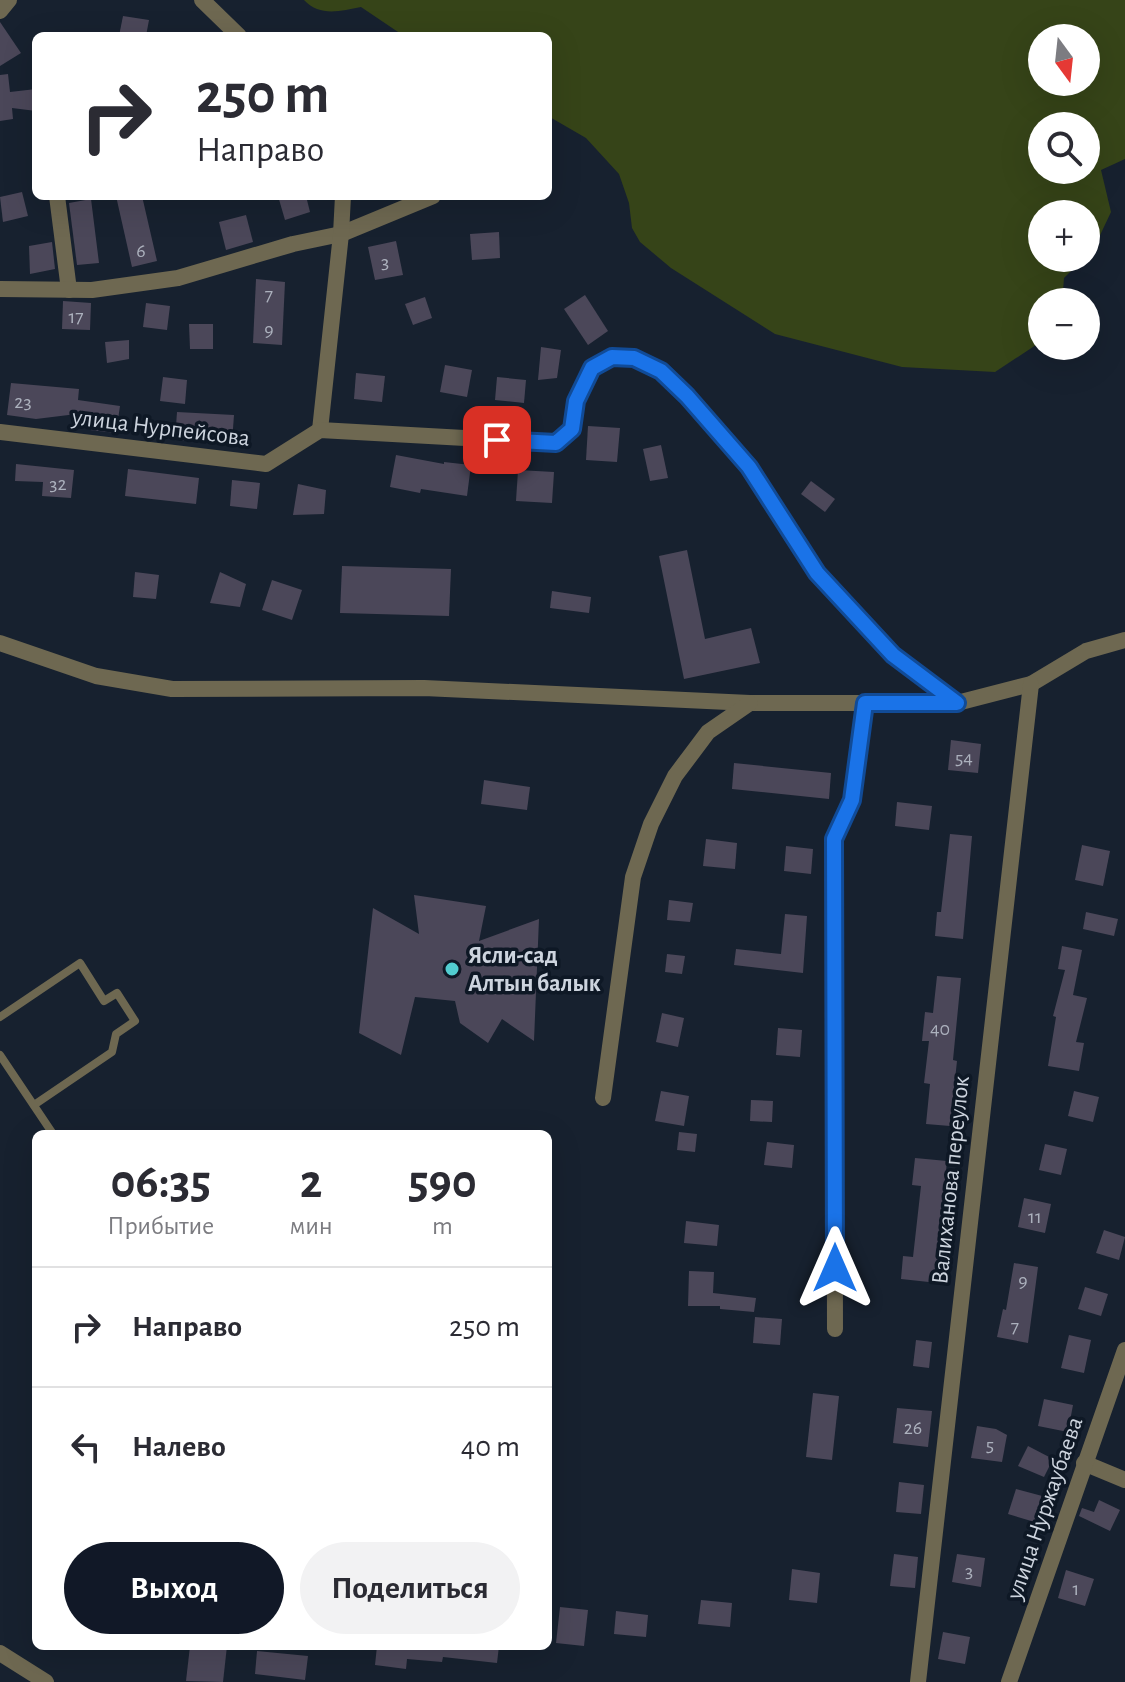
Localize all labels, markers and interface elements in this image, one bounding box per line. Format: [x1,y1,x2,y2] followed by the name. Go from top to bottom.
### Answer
[1028,24,1100,96] north arrow
[1028,24,1100,360] map controls
[64,64,168,168] icon: right
[196,67,329,123] text: 250 m
[1028,112,1100,184] button: search
[196,132,324,168] text: Направо
[1028,200,1100,272] button: +
[136,241,146,261] house number: 6
[381,252,389,272] house number: 3
[265,285,273,305] house number: 7
[1028,288,1100,360] button: −
[68,307,84,327] house number: 17
[264,320,274,340] house number: 9
[14,392,32,412] house number: 23
[70,405,251,451] street label: улица Нурпейсова
[463,406,531,474] pin
[475,418,519,462] icon: arrive
[49,474,67,494] house number: 32
[955,748,973,768] house number: 54
[468,944,601,996] place label: Ясли-сад Алтын балык
[443,960,461,978] marker: Ясли-сад Алтын балык
[930,1019,950,1039] house number: 40
[928,1075,974,1286] street label: Валиханова переулок
[110,1159,211,1207] text: 06:35
[300,1159,322,1207] text: 2
[408,1159,477,1207] text: 590
[1028,1207,1042,1227] house number: 11
[107,1213,214,1239] text: Прибытие
[290,1213,333,1239] text: мин
[432,1213,453,1239] text: m
[793,1226,877,1310] position arrow
[1018,1271,1028,1291] house number: 9
[64,1305,108,1349] icon: right
[132,1312,242,1342] text: Направо
[449,1312,520,1342] text: 250 m
[1011,1317,1019,1337] house number: 7
[1002,1414,1087,1604] street label: улица Нуржаубаева
[904,1418,922,1438] house number: 26
[64,1425,108,1469] icon: left
[132,1432,226,1462] text: Налево
[461,1432,520,1462] text: 40 m
[986,1435,994,1455] house number: 5
[64,1542,284,1634] button: Выход
[300,1542,520,1634] button: Поделиться
[965,1561,973,1581] house number: 3
[1073,1579,1079,1599] house number: 1

